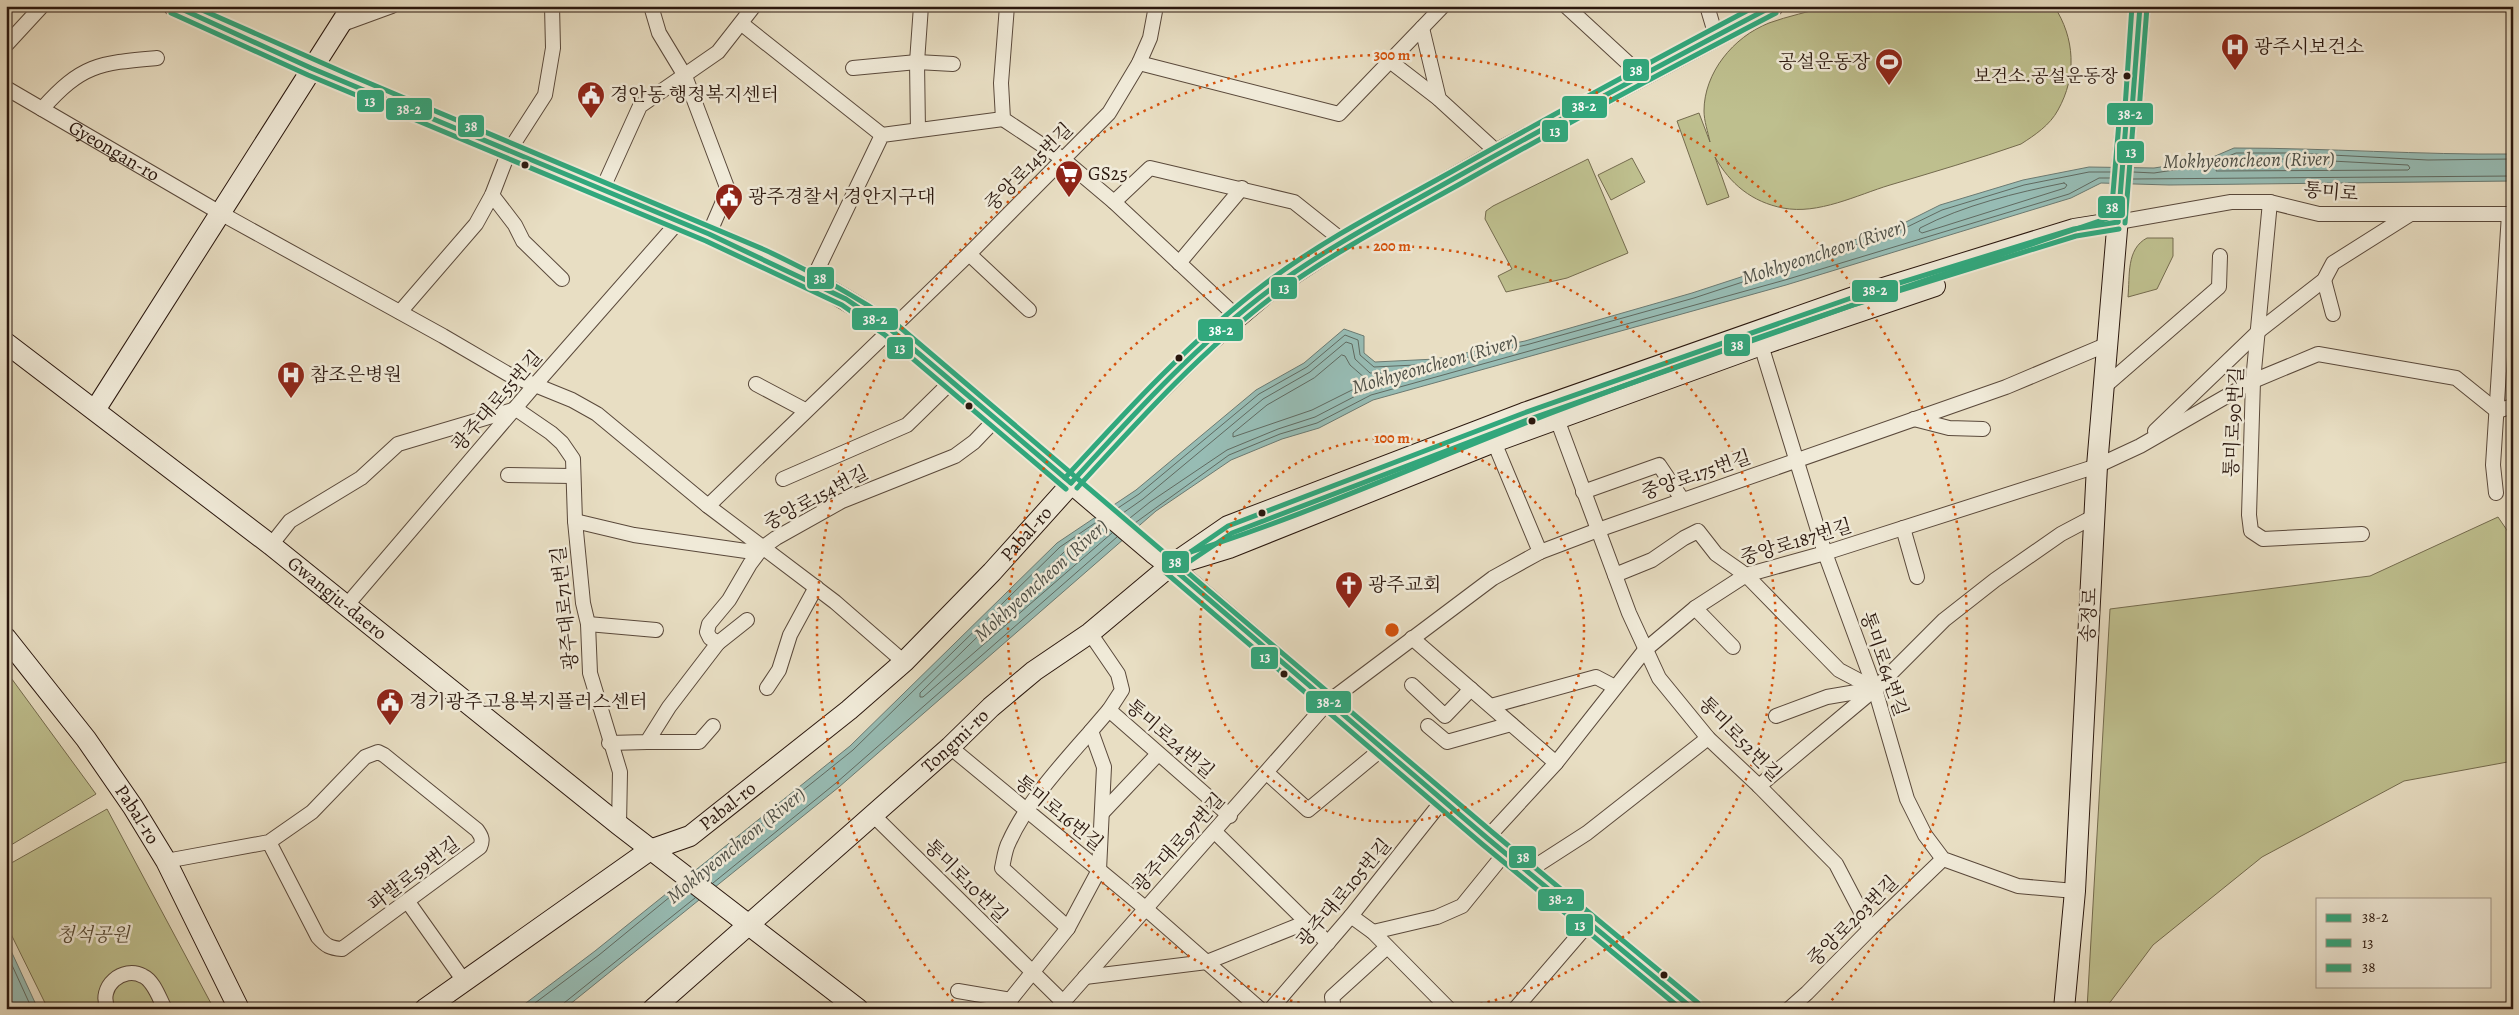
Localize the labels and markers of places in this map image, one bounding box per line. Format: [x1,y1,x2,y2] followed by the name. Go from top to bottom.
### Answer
[2220,32,2250,71] hospital icon: 광주시보건소
[2254,34,2364,60] place label: 광주시보건소
[1874,47,1904,86] sports icon: 공설운동장
[1778,49,1871,75] place label: 공설운동장
[1973,64,2119,88] place label: 보건소.공설운동장
[2122,71,2132,81] marker: 보건소.공설운동장
[576,80,606,119] public building icon: 경안동 행정복지센터
[610,82,779,108] place label: 경안동 행정복지센터
[1054,159,1084,198] supermarket icon: GS25
[520,160,530,170] unlabelled marker
[1088,161,1128,187] place label: GS25
[714,182,744,221] public building icon: 광주경찰서 경안지구대
[748,184,935,210] place label: 광주경찰서 경안지구대
[1174,353,1184,363] unlabelled marker
[276,360,306,399] hospital icon: 참조은병원
[310,362,402,388] place label: 참조은병원
[964,401,974,411] unlabelled marker
[1527,416,1537,426] unlabelled marker
[1257,508,1267,518] unlabelled marker
[1334,570,1364,609] church icon: 광주교회
[1368,572,1441,598] place label: 광주교회
[1383,621,1401,639] centre of rings
[1279,669,1289,679] unlabelled marker
[375,687,405,726] public building icon: 경기광주고용복지플러스센터
[409,689,648,715] place label: 경기광주고용복지플러스센터
[1659,970,1669,980] unlabelled marker

